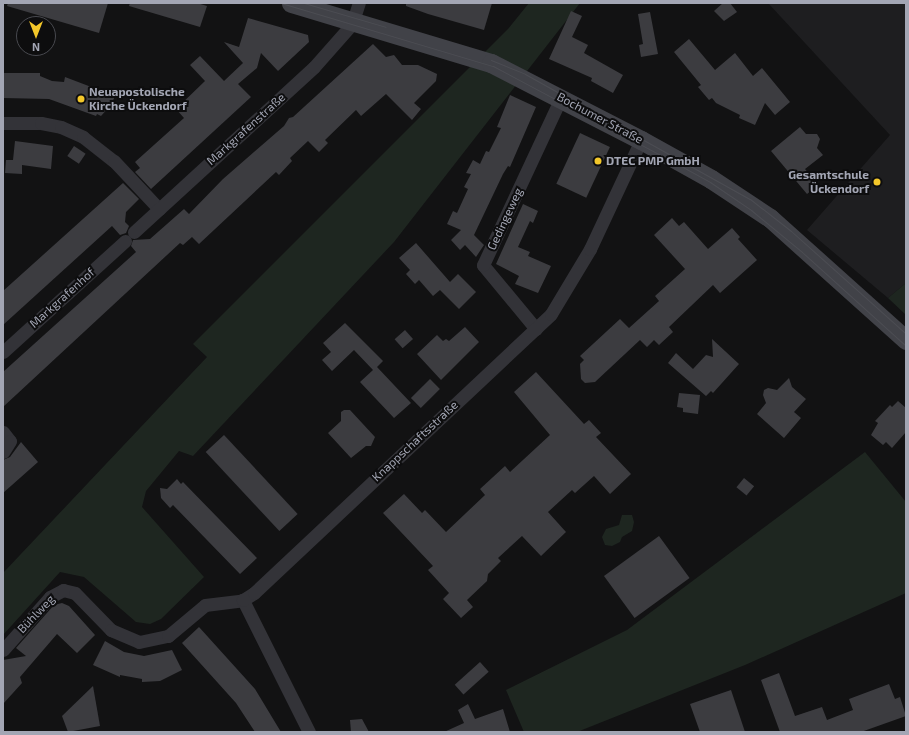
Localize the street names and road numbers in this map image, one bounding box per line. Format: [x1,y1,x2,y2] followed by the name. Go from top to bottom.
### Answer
[554,89,646,147] street label: Bochumer Straße
[204,90,288,168] street label: Markgrafenstraße
[484,186,526,252] street label: Gedingeweg
[27,265,97,331] street label: Markgrafenhof
[369,398,461,484] street label: Knappschaftsstraße
[14,592,58,636] street label: Bühlweg

